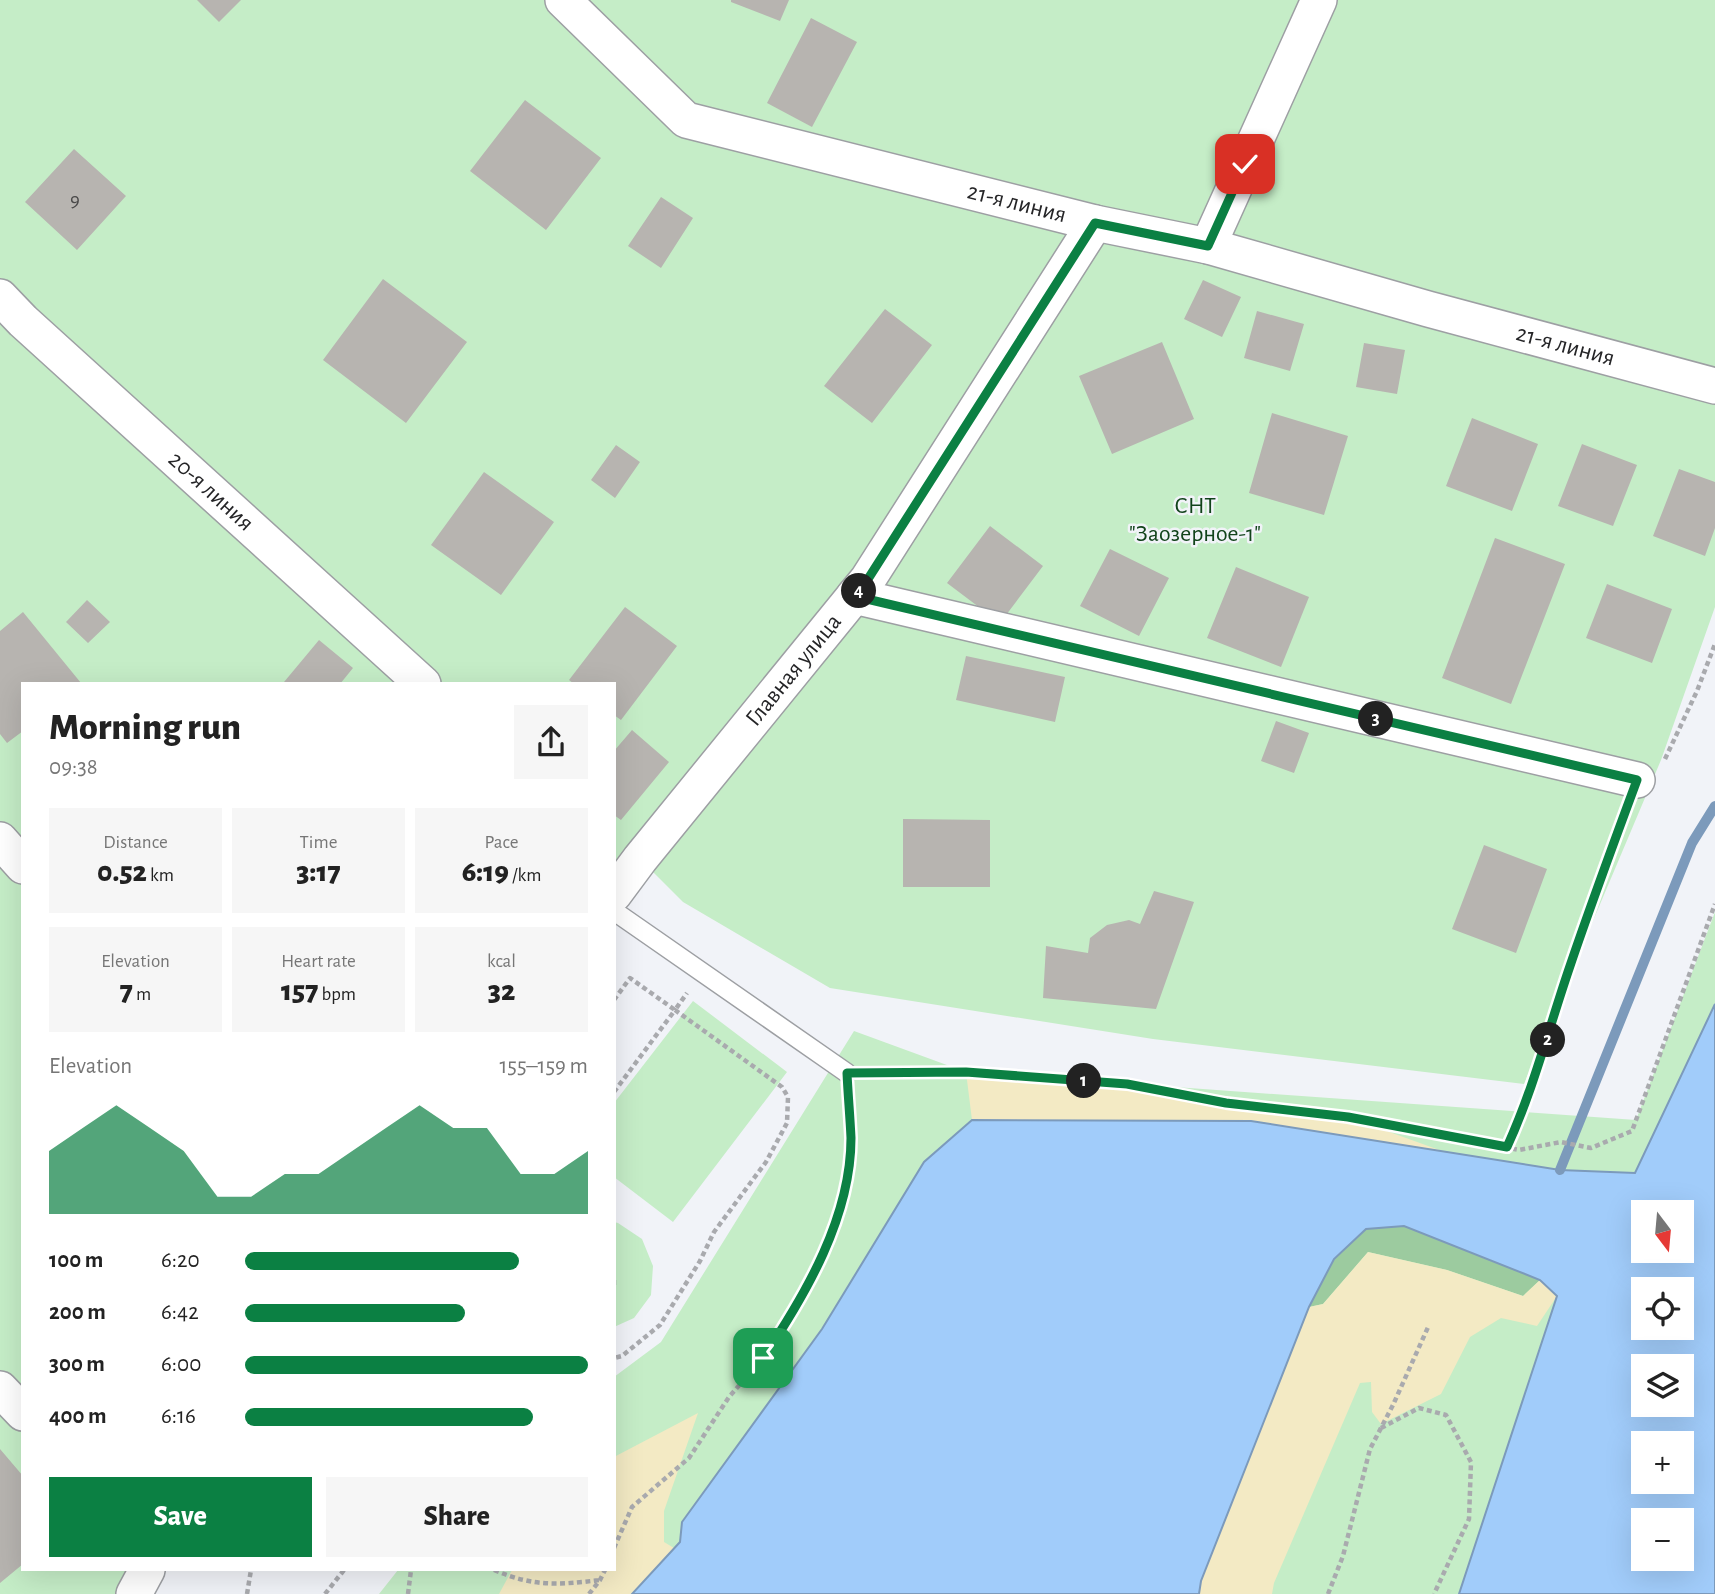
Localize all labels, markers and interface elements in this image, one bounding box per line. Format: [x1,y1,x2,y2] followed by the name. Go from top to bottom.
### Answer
[1215,134,1275,194] pin
[1226,145,1264,183] icon: check
[965,179,1069,227] street label: 21-я линия
[70,189,80,210] house number: 9
[1513,321,1617,371] street label: 21-я линия
[164,447,258,536] street label: 20-я линия
[1129,494,1261,546] park label: СНТ "Заозерное-1"
[842,574,876,608] pin: 4
[854,581,863,600] text: 4
[741,610,846,731] street label: Главная улица
[1358,702,1394,736] pin: 3
[514,705,588,779] button: share
[49,709,241,747] text: Morning run
[1371,709,1380,728] text: 3
[49,756,98,779] text: 09:38
[103,833,168,852] text: Distance
[300,833,337,852] text: Time
[484,833,519,852] text: Pace
[97,857,147,887] text: 0.52
[296,857,341,887] text: 3:17
[462,857,509,887] text: 6:19
[147,866,174,885] text: km
[509,866,541,885] text: /km
[101,952,170,971] text: Elevation
[281,952,356,971] text: Heart rate
[487,952,516,971] text: kcal
[120,976,133,1006] text: 7
[281,976,318,1006] text: 157
[488,976,515,1006] text: 32
[133,985,151,1004] text: m
[318,985,356,1004] text: bpm
[1530,1023,1566,1058] pin: 2
[1543,1030,1552,1049] text: 2
[49,1055,132,1078] text: Elevation
[499,1055,588,1078] text: 155–159 m
[1066,1064,1102,1098] pin: 1
[1080,1071,1087,1090] text: 1
[1631,1200,1694,1264] north arrow
[1631,1200,1694,1571] map controls
[49,1249,103,1272] text: 100 m
[161,1249,200,1272] text: 6:20
[1631,1277,1694,1340] button: locate
[49,1301,106,1324] text: 200 m
[161,1301,199,1324] text: 6:42
[733,1328,793,1388] pin
[744,1339,782,1377] icon: arrive
[49,1353,105,1376] text: 300 m
[161,1353,201,1376] text: 6:00
[1631,1354,1694,1417] button: layers
[49,1405,107,1428] text: 400 m
[161,1405,196,1428] text: 6:16
[1631,1431,1694,1494] button: +
[49,1477,312,1557] button: Save
[326,1477,588,1557] button: Share
[1631,1508,1694,1571] button: −

